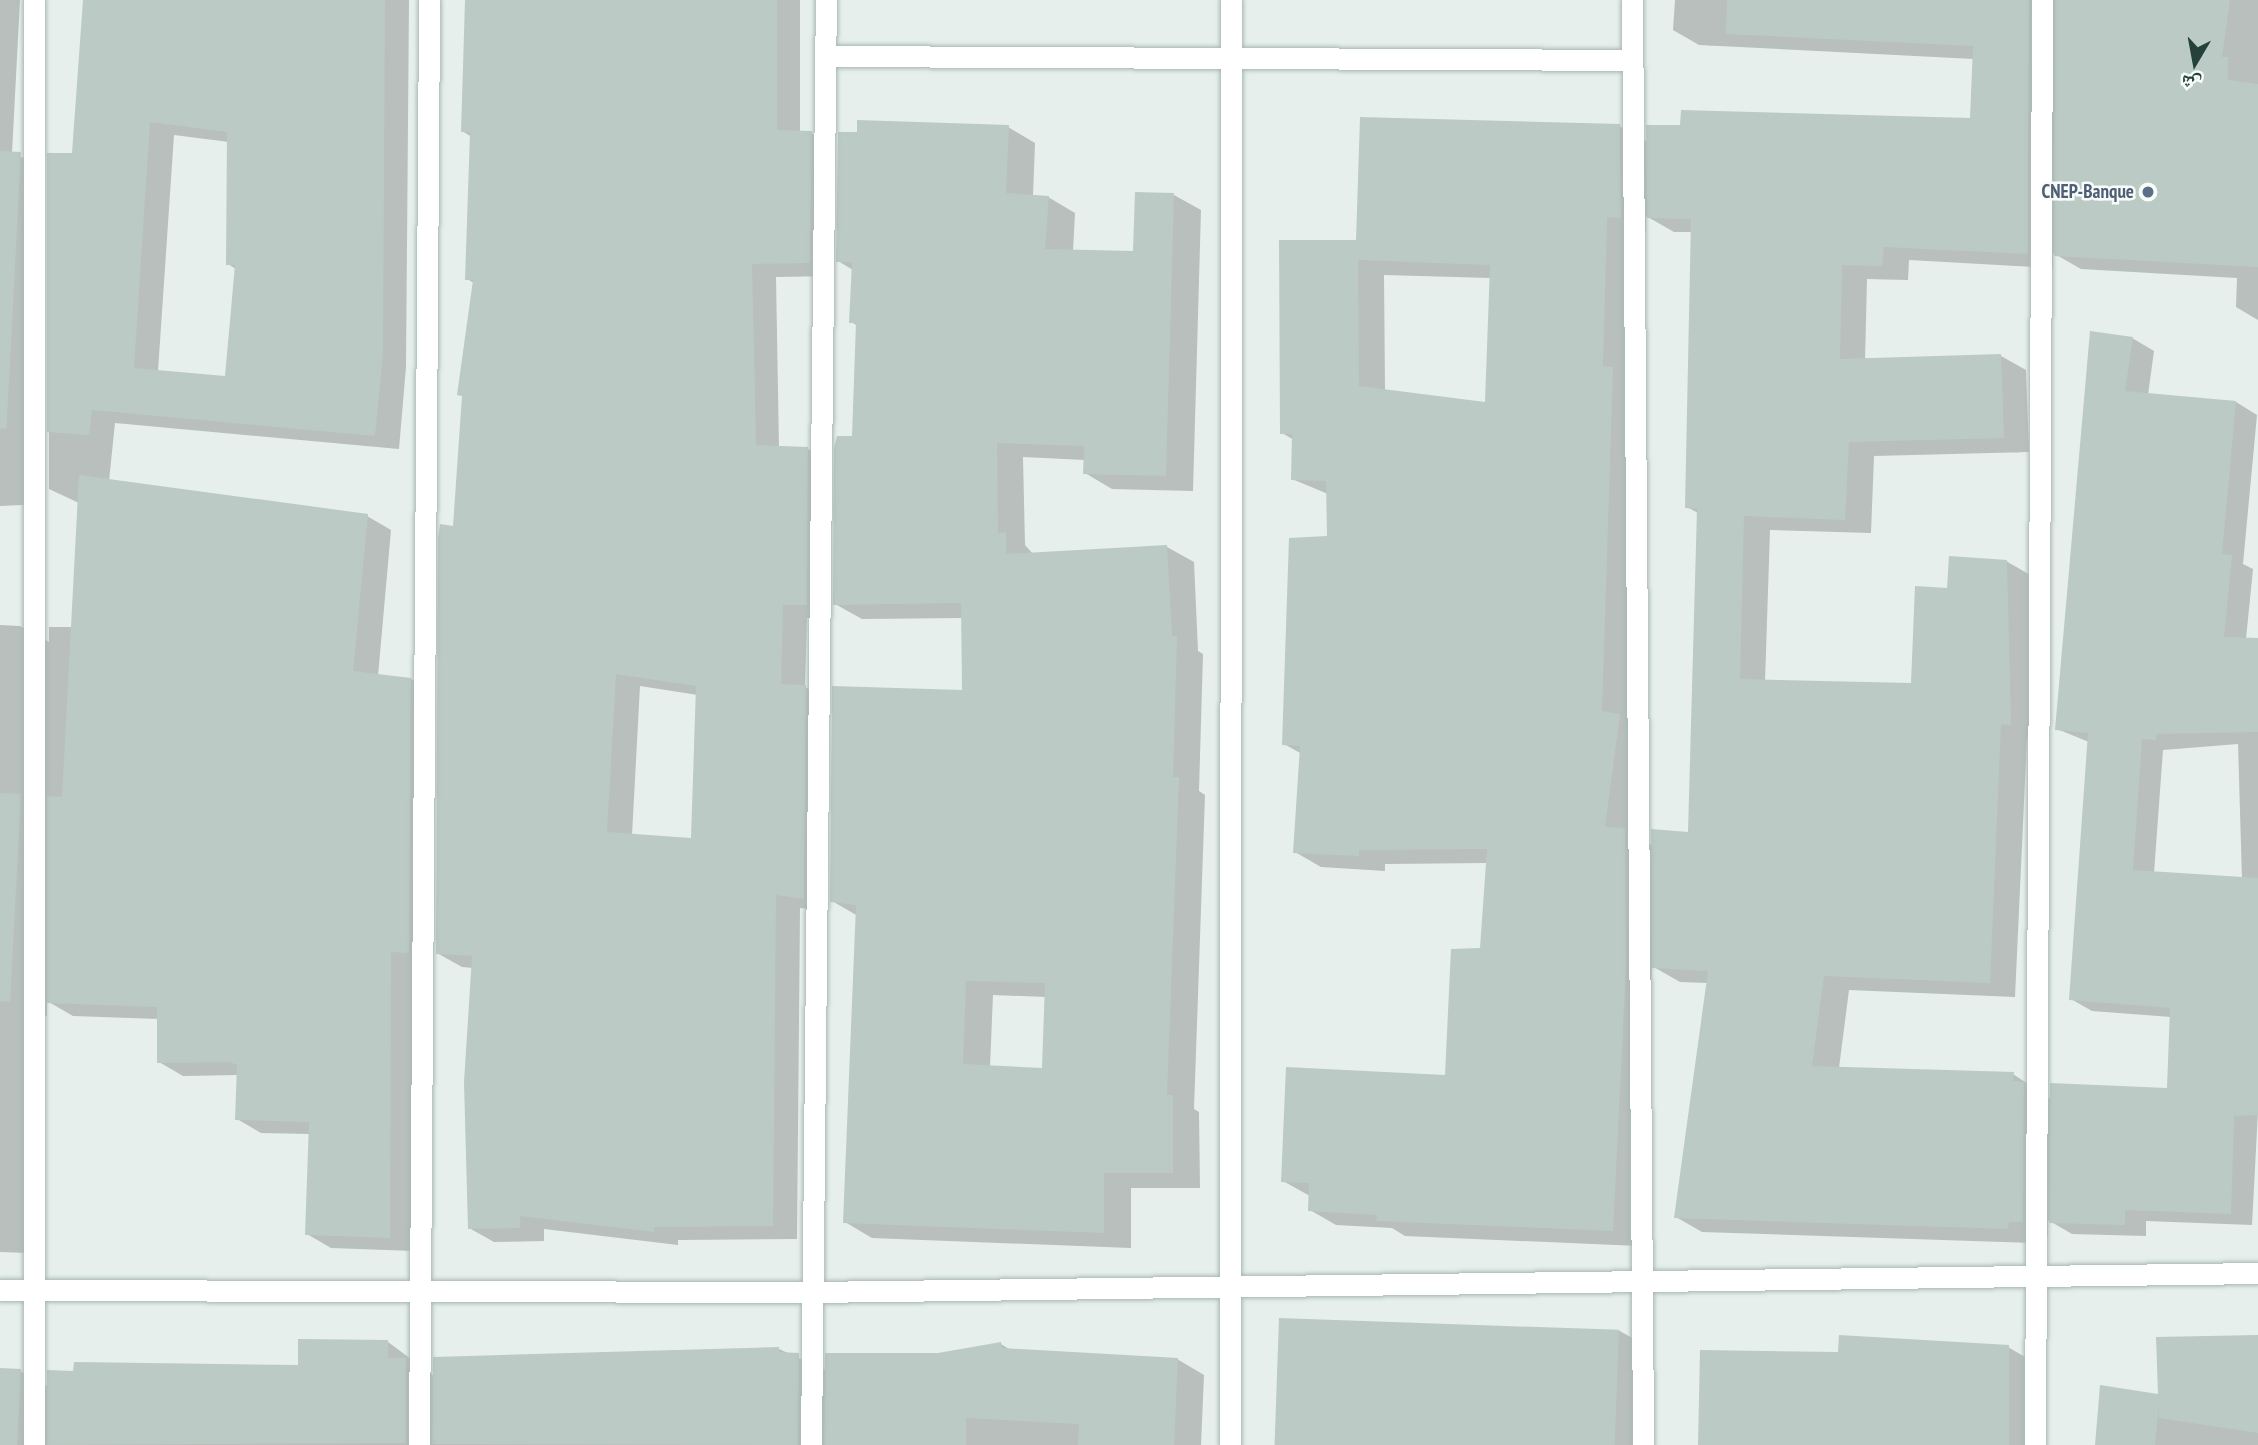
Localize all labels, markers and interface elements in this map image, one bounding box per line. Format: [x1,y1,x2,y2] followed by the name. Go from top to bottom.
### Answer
[2160,28,2230,98] north arrow
[2179,70,2203,97] text: ش
[2042,181,2134,203] place label: CNEP-Banque
[2140,184,2156,200] marker: CNEP-Banque

